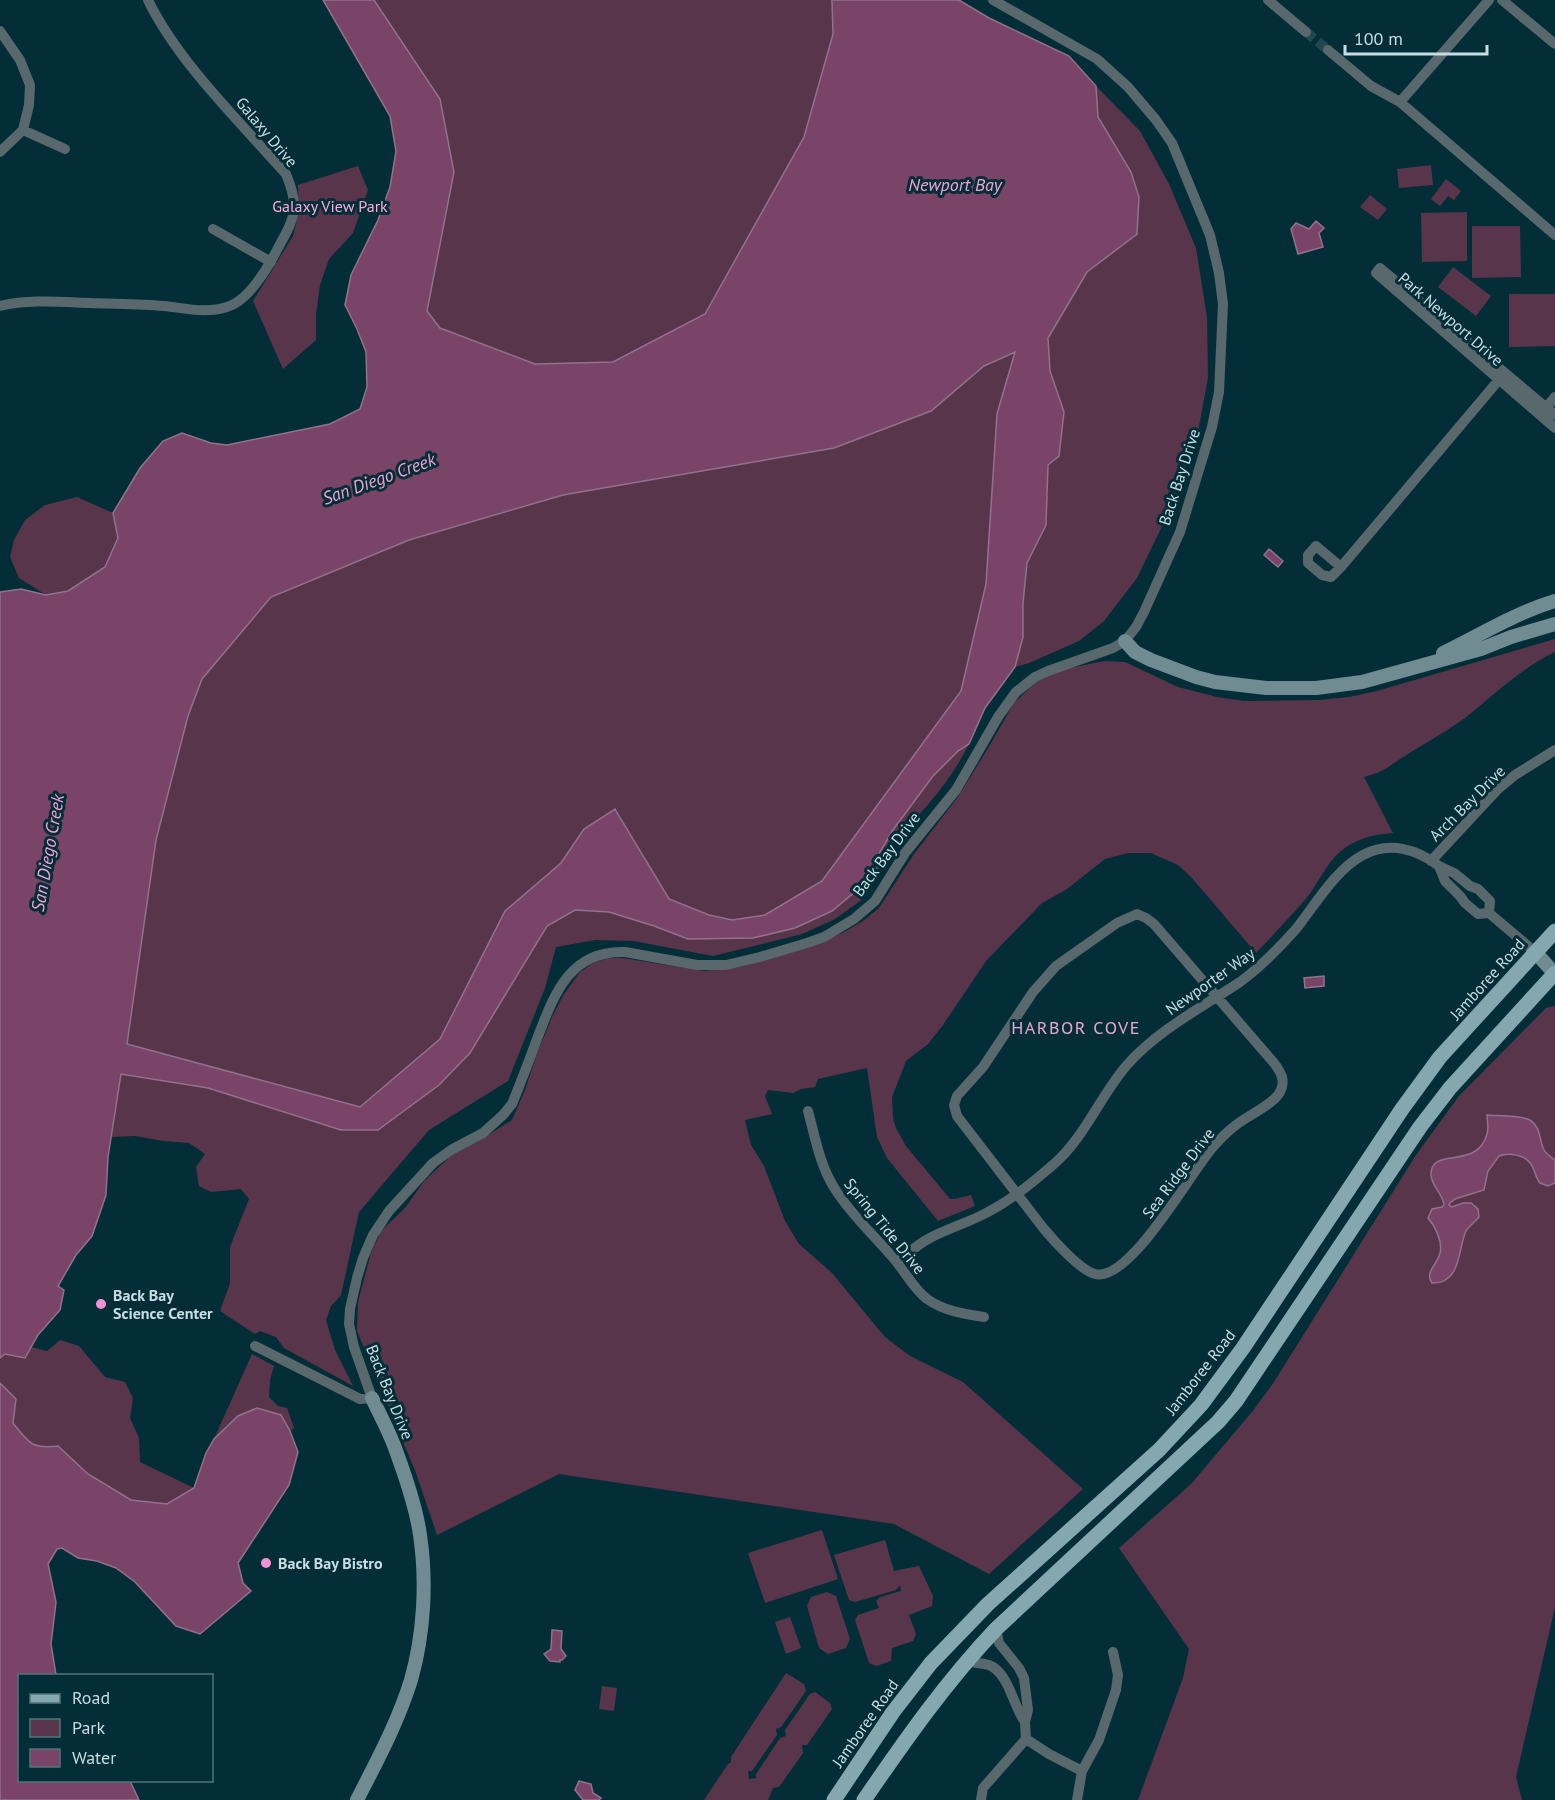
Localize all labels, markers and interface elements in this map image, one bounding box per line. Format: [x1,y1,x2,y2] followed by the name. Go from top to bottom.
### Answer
[1345,18,1488,56] scale bar
[1354,27,1403,50] text: 100 m
[232,93,302,171] street label: Galaxy Drive
[908,173,1003,196] water label: Newport Bay
[272,196,388,216] park label: Galaxy View Park
[1394,268,1508,370] street label: Park Newport Drive
[1154,426,1204,528] street label: Back Bay Drive
[319,447,440,510] water label: San Diego Creek
[1425,761,1509,845] street label: Arch Bay Drive
[26,791,69,913] water label: San Diego Creek
[848,808,924,900] street label: Back Bay Drive
[1445,934,1529,1025] street label: Jamboree Road
[1162,943,1259,1019] street label: Newporter Way
[1011,1016,1141,1039] district label: HARBOR COVE
[1137,1124,1219,1222] street label: Sea Ridge Drive
[840,1174,930,1278] street label: Spring Tide Drive
[113,1285,213,1323] place label: Back Bay Science Center
[94,1297,108,1311] marker: Back Bay Science Center
[1160,1325,1239,1419] street label: Jamboree Road
[362,1342,418,1442] street label: Back Bay Drive
[278,1553,383,1573] place label: Back Bay Bistro
[259,1556,273,1570] marker: Back Bay Bistro
[18,1674,213,1782] legend
[827,1675,903,1772] street label: Jamboree Road
[72,1686,110,1709] text: Road
[72,1716,105,1739] text: Park
[72,1746,116,1769] text: Water

